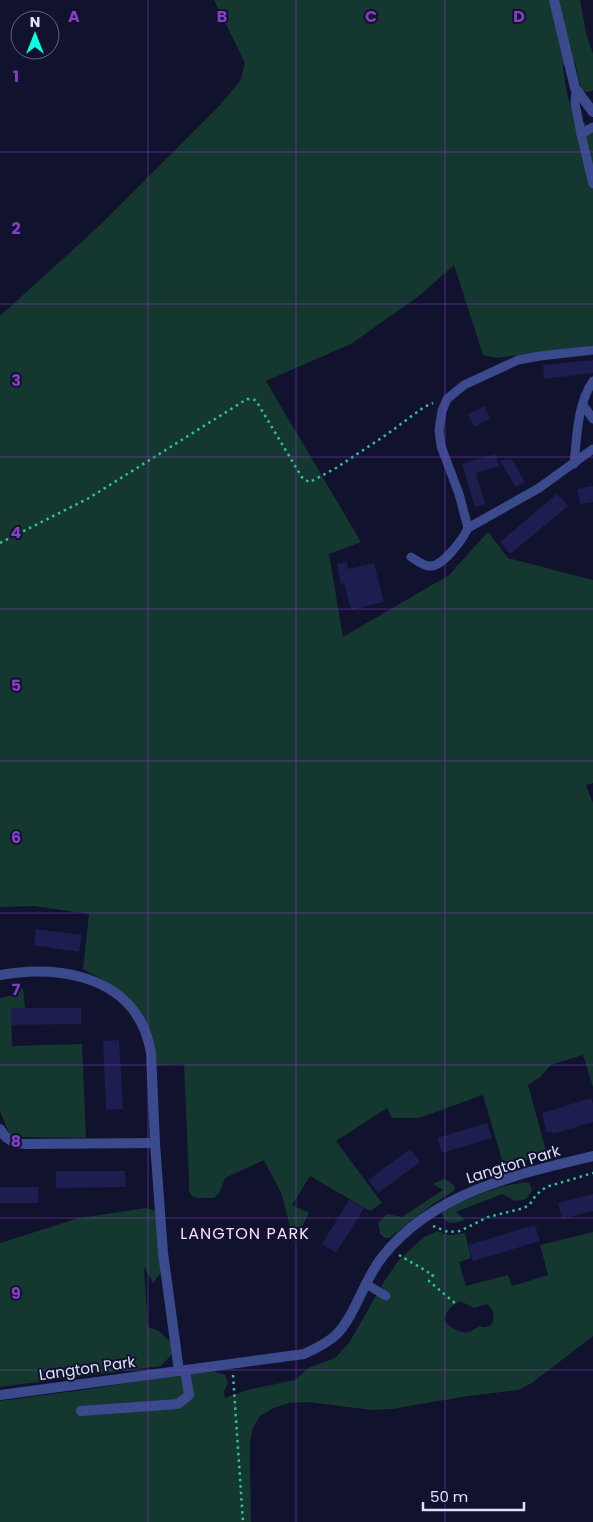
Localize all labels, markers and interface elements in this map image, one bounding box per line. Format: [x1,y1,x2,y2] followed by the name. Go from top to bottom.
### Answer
[68,5,80,28] text: A
[217,5,227,28] text: B
[365,5,377,28] text: C
[513,5,525,28] text: D
[10,10,60,60] north arrow
[30,12,40,32] text: N
[13,65,19,88] text: 1
[11,217,21,240] text: 2
[11,369,21,392] text: 3
[11,521,22,544] text: 4
[11,674,21,697] text: 5
[11,826,21,849] text: 6
[12,978,21,1001] text: 7
[11,1130,21,1153] text: 8
[463,1140,563,1188] street label: Langton Park
[180,1222,310,1245] district label: LANGTON PARK
[11,1282,21,1305] text: 9
[37,1351,137,1385] street label: Langton Park
[423,1480,524,1512] scale bar
[430,1486,468,1507] text: 50 m

